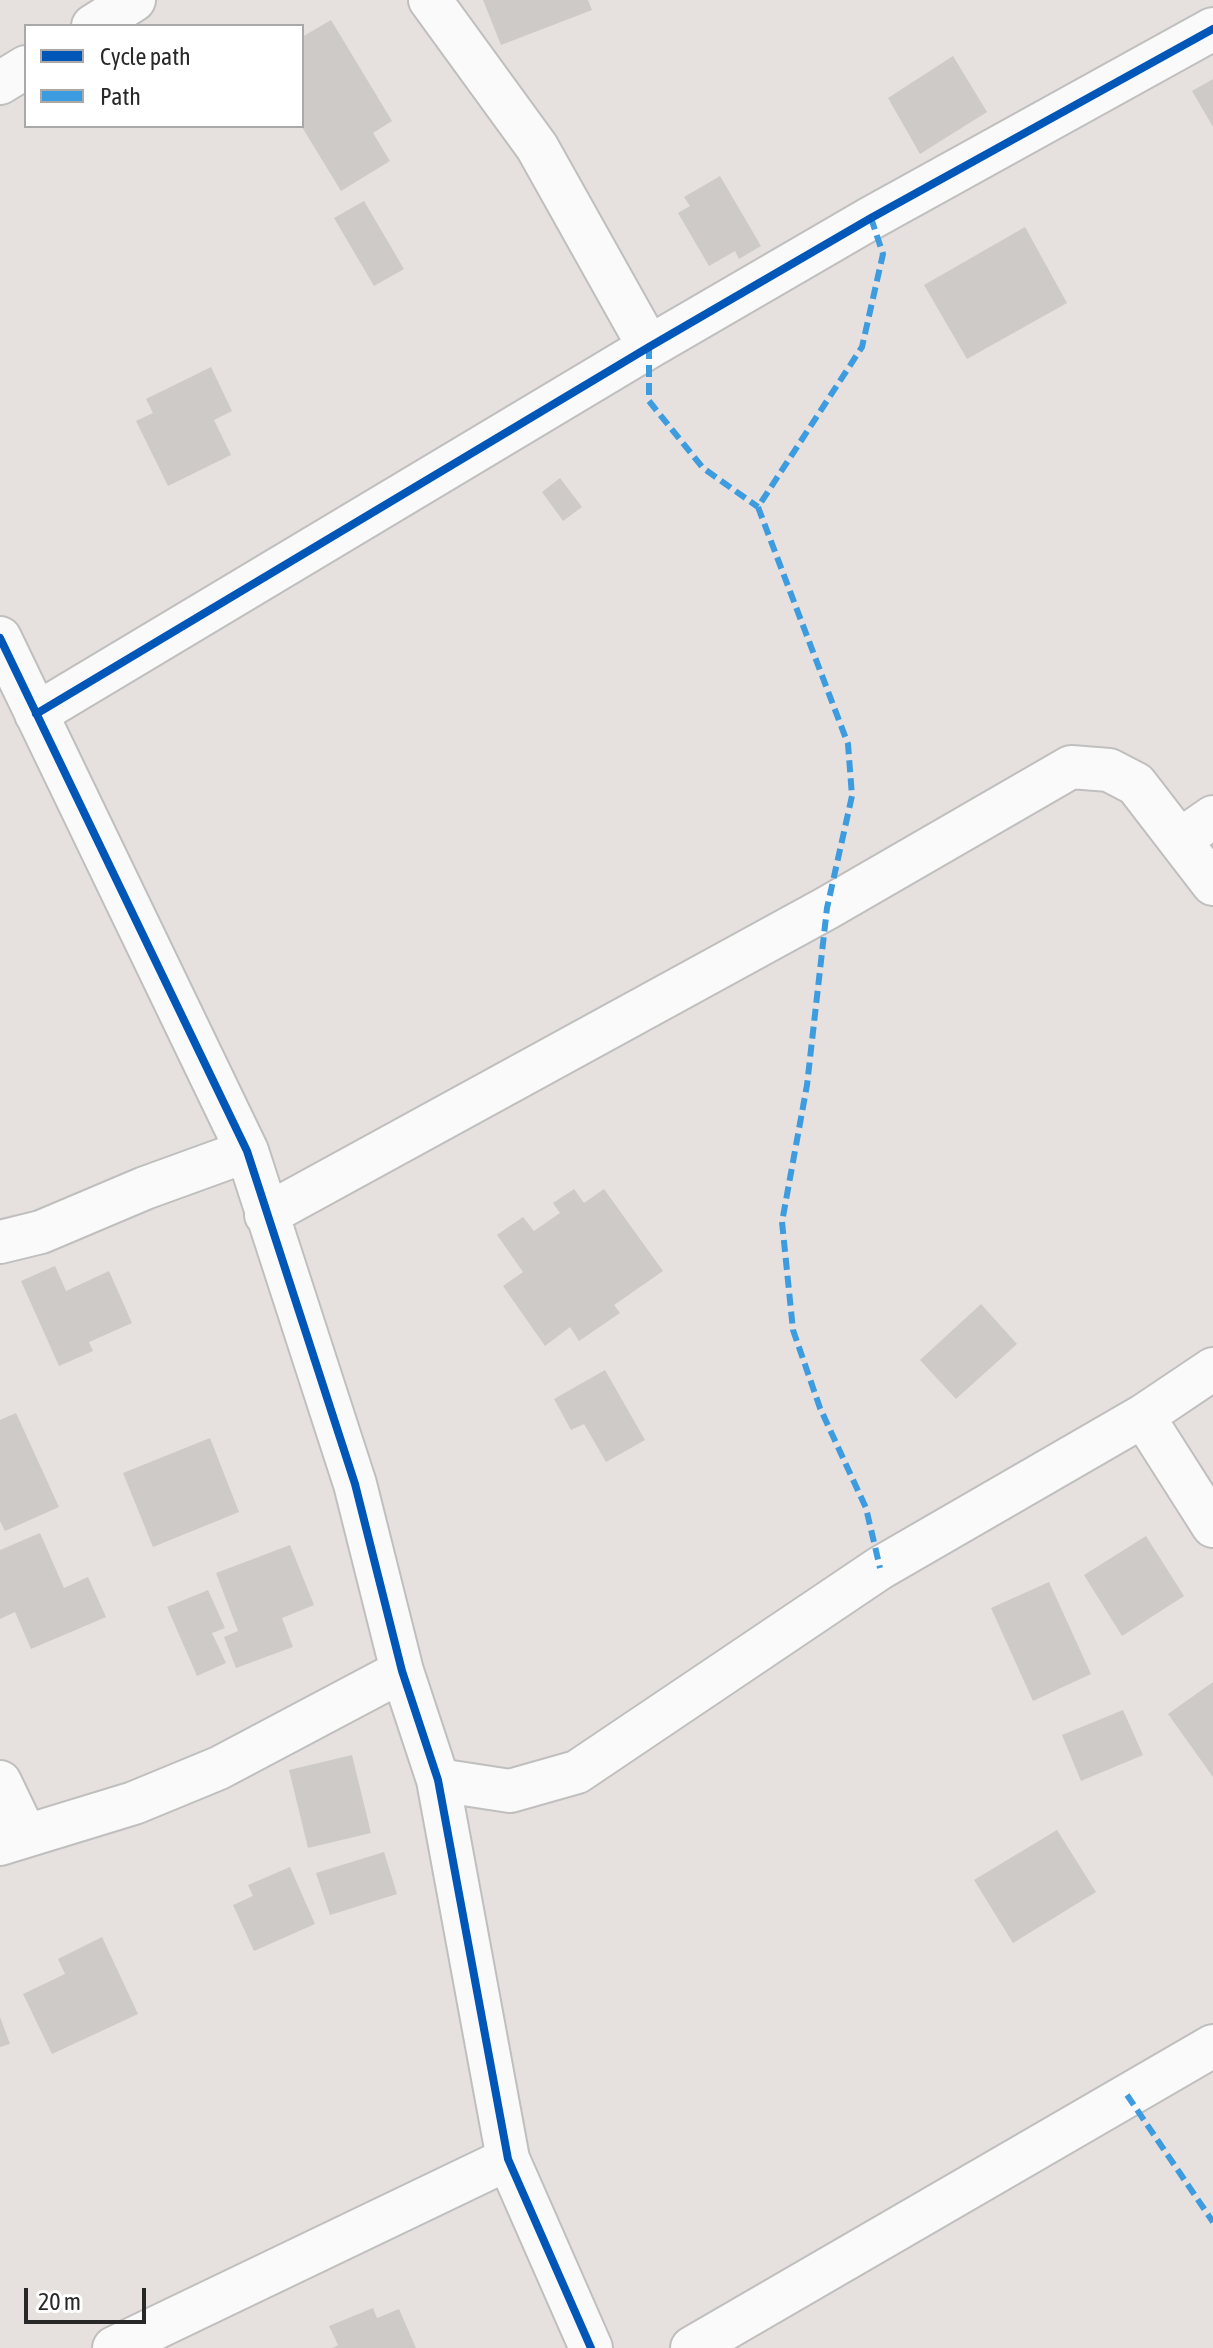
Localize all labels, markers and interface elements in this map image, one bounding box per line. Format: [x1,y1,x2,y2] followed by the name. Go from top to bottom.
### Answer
[24,24,304,128] legend
[100,43,191,70] text: Cycle path
[100,83,141,110] text: Path
[28,2272,150,2322] scale bar
[38,2288,81,2315] text: 20 m

